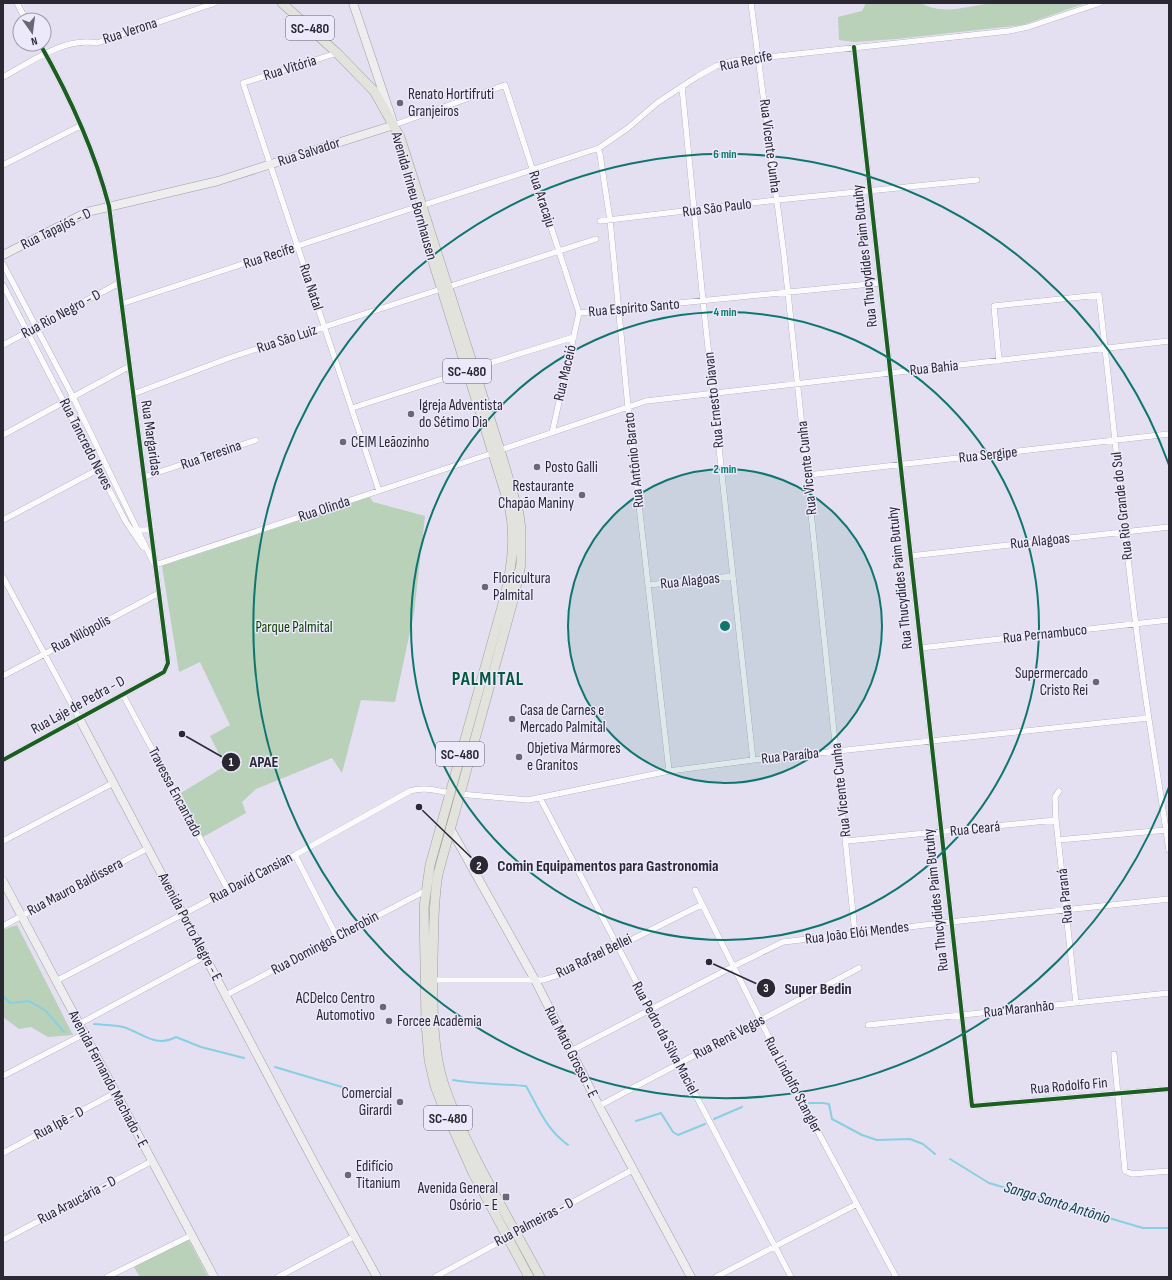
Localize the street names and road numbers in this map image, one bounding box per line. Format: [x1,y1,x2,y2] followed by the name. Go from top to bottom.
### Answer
[100,13,160,49] street label: Rua Verona
[286,16,334,40] road number: SC-480
[718,46,774,76] street label: Rua Recife
[261,51,319,85] street label: Rua Vitória
[755,98,785,194] street label: Rua Vicente Cunha
[386,129,441,262] street label: Avenida Irineu Bornhausen
[275,133,343,171] street label: Rua Salvador
[524,168,560,230] street label: Rua Aracaju
[848,184,882,328] street label: Rua Thucydides Paim Butuhy
[681,194,753,222] street label: Rua São Paulo
[18,204,94,254] street label: Rua Tapajós - D
[241,239,297,273] street label: Rua Recife
[295,261,327,313] street label: Rua Natal
[18,285,104,343] street label: Rua Rio Negro - D
[588,295,680,321] street label: Rua Espírito Santo
[254,320,320,358] street label: Rua São Luiz
[549,343,581,403] street label: Rua Maceió
[700,351,728,449] street label: Rua Ernesto Diavan
[909,356,960,380] street label: Rua Bahia
[443,359,491,383] road number: SC-480
[55,395,117,493] street label: Rua Tancredo Neves
[136,399,166,477] street label: Rua Margaridas
[620,411,648,509] street label: Rua Antônio Barato
[793,420,821,516] street label: Rua Vicente Cunha
[178,436,244,474] street label: Rua Teresina
[958,442,1018,468] street label: Rua Sergipe
[1107,451,1137,561] street label: Rua Rio Grande do Sul
[296,492,352,526] street label: Rua Olinda
[883,506,917,650] street label: Rua Thucydides Paim Butuhy
[1009,528,1071,554] street label: Rua Alagoas
[659,568,721,594] street label: Rua Alagoas
[48,610,114,658] street label: Rua Nilópolis
[1002,620,1088,648] street label: Rua Pernambuco
[28,671,128,739] street label: Rua Laje de Pedra - D
[436,742,484,766] road number: SC-480
[827,742,855,838] street label: Rua Vicente Cunha
[143,744,207,840] street label: Travessa Encantado
[760,744,820,768] street label: Rua Paraíba
[949,817,1001,841] street label: Rua Ceará
[919,828,953,972] street label: Rua Thucydides Paim Butuhy
[206,848,296,908] street label: Rua David Cansian
[24,854,126,920] street label: Rua Mauro Baldissera
[1053,867,1077,924] street label: Rua Paraná
[153,869,226,984] street label: Avenida Porto Alegre - E
[268,907,382,979] street label: Rua Domingos Cherobin
[804,917,910,949] street label: Rua João Elói Mendes
[553,929,635,983] street label: Rua Rafael Bellei
[627,978,703,1098] street label: Rua Pedro da Silva Maciel
[983,996,1055,1022] street label: Rua Maranhão
[540,1003,602,1101] street label: Rua Mato Grosso - E
[63,1006,152,1151] street label: Avenida Fernando Machado - E
[690,1010,768,1064] street label: Rua Renê Vegas
[760,1034,827,1137] street label: Rua Lindolfo Stangler
[1030,1073,1108,1099] street label: Rua Rodolfo Fin
[31,1102,87,1144] street label: Rua Ipê - D
[424,1106,472,1130] road number: SC-480
[34,1171,120,1229] street label: Rua Araucária - D
[491,1193,577,1251] street label: Rua Palmeiras - D

